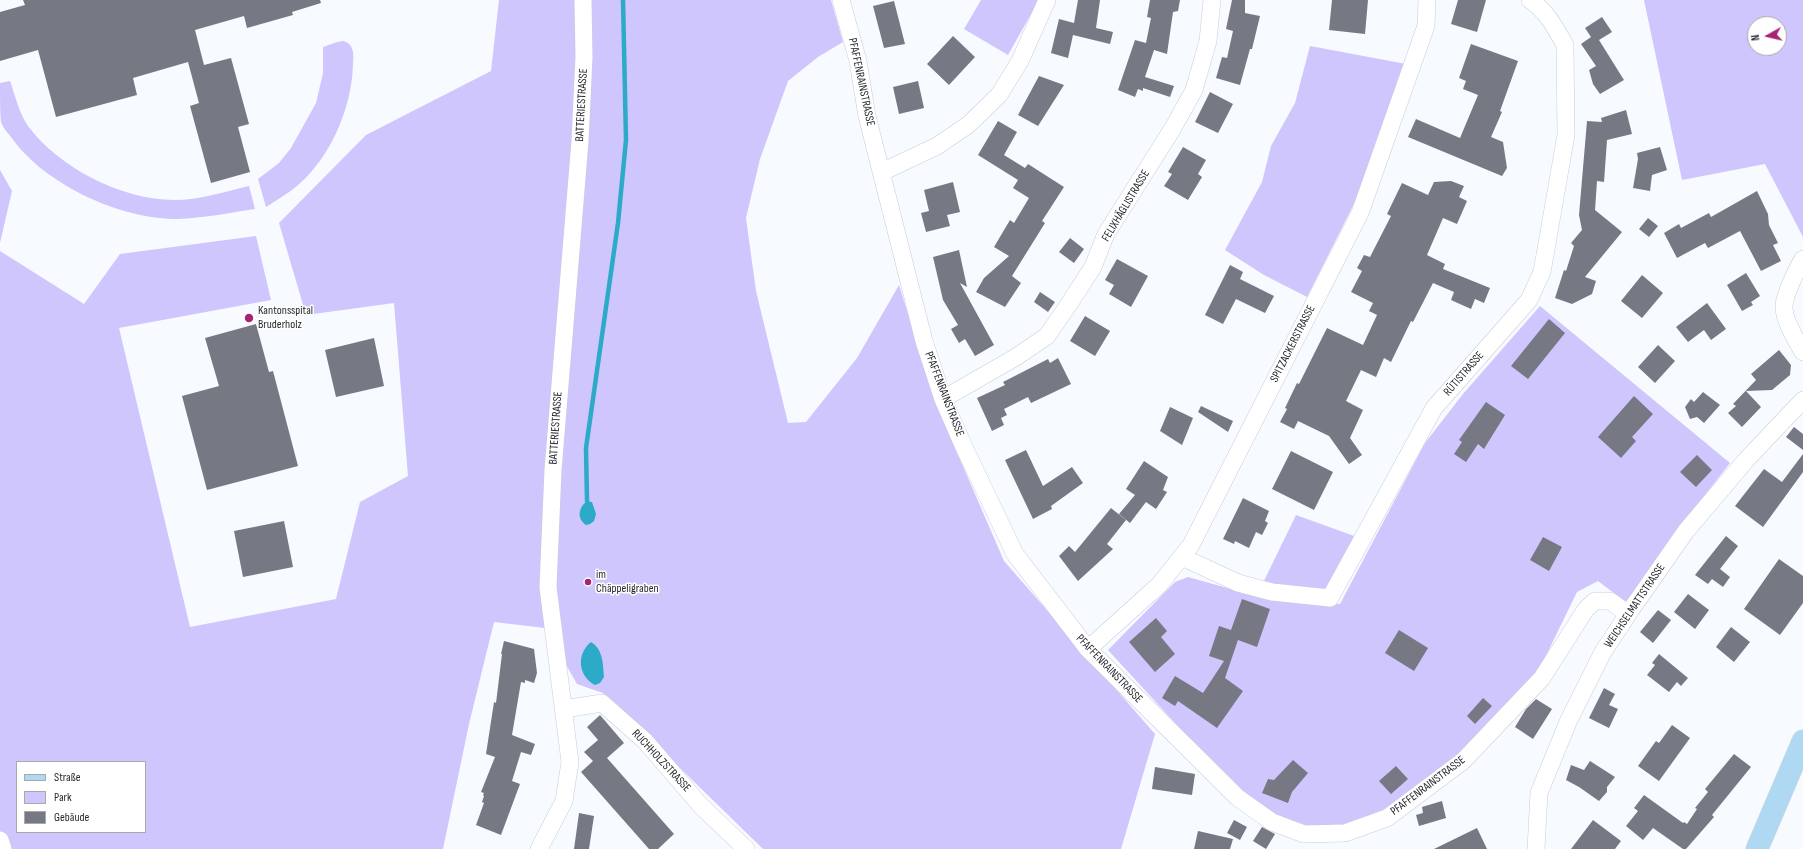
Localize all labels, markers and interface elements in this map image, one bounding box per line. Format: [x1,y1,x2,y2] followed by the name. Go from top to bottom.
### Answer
[1747,16,1787,56] north arrow
[1749,34,1762,41] text: N
[845,37,877,127] street label: PFAFFENRAINSTRASSE
[573,68,591,142] street label: BATTERIESTRASSE
[1099,168,1153,244] street label: FELIXHÄGLISTRASSE
[1267,303,1319,385] street label: SPITZACKERSTRASSE
[258,304,313,332] place label: Kantonsspital Bruderholz
[243,312,255,324] marker: Kantonsspital Bruderholz
[921,349,967,439] street label: PFAFFENRAINSTRASSE
[1441,349,1487,399] street label: RÜTISTRASSE
[546,391,566,465] street label: BATTERIESTRASSE
[1601,561,1669,651] street label: WEICHSELMATTSTRASSE
[596,568,659,596] place label: im Chäppeligraben
[583,577,593,587] marker: im Chäppeligraben
[1073,632,1145,706] street label: PFAFFENRAINSTRASSE
[628,727,694,795] street label: RUCHHOLZSTRASSE
[1388,753,1468,819] street label: PFAFFENRAINSTRASSE
[16,761,146,833] legend
[54,770,81,785] text: Straße
[54,790,72,805] text: Park
[54,810,89,825] text: Gebäude

